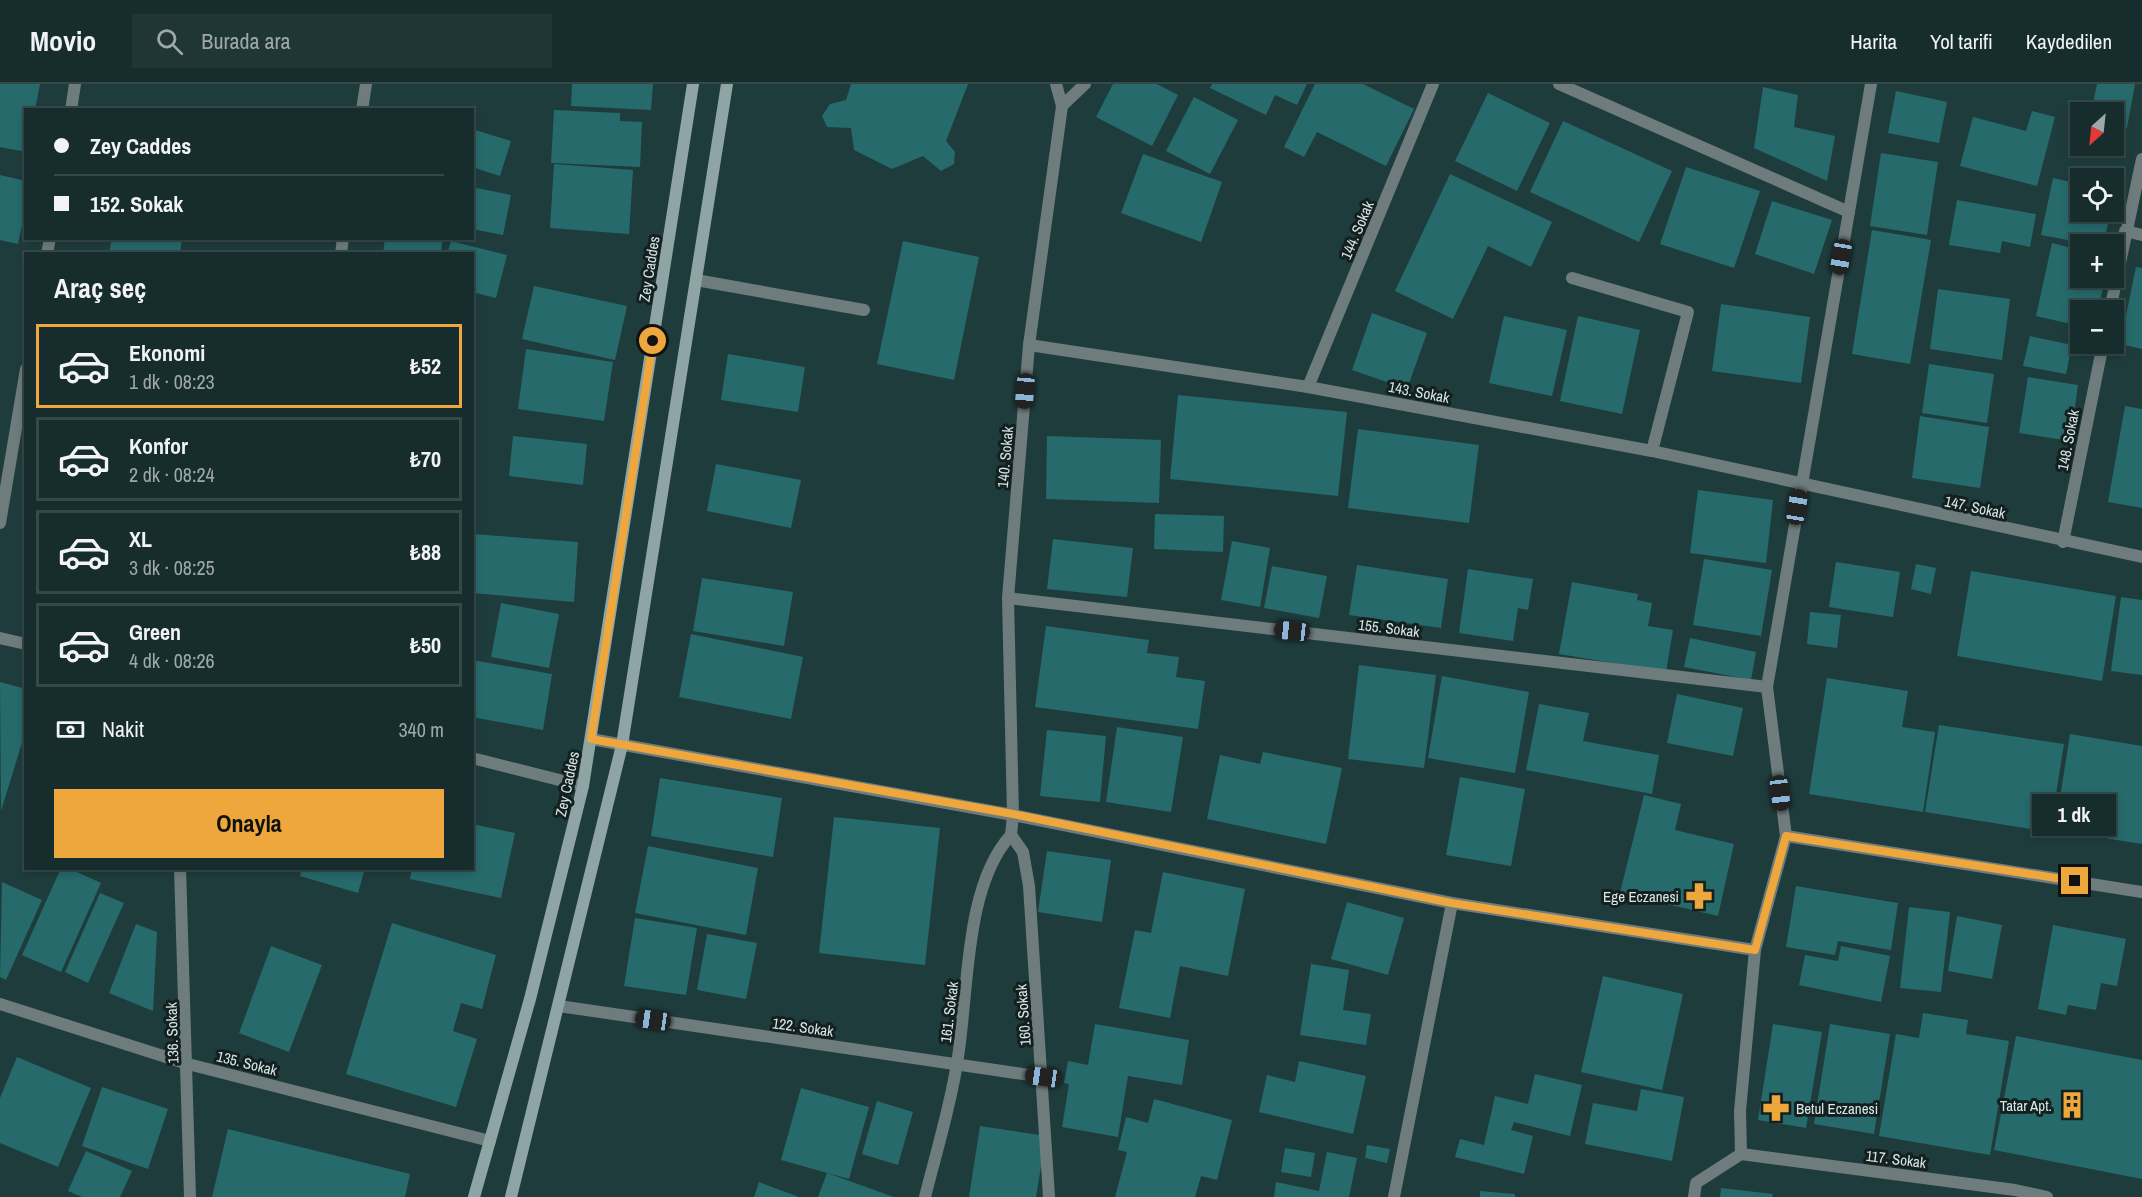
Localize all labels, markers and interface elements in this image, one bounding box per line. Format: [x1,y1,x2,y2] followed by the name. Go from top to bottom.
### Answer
[132,14,552,68] search box
[30,22,96,60] text: Movio
[153,25,186,58] icon: search
[201,26,291,56] text: Burada ara
[1850,27,1897,56] text: Harita
[1930,27,1993,56] text: Yol tarifi
[2026,27,2112,56] text: Kaydedilen
[2070,102,2124,156] north arrow
[2070,102,2124,354] map controls
[90,131,191,161] text: Zey Caddes
[2070,168,2124,222] button: locate
[90,189,183,219] text: 152. Sokak
[1335,197,1379,262] street label: 144. Sokak
[2070,234,2124,288] button: +
[633,235,665,303] street label: Zey Caddes
[1829,238,1853,276] car
[54,270,146,306] text: Araç seç
[2070,300,2124,354] button: −
[639,327,666,354] route start
[129,338,205,368] text: Ekonomi
[57,339,111,393] icon: car
[410,351,441,381] text: ₺52
[129,368,215,395] text: 1 dk · 08:23
[1014,372,1036,410] car
[1387,376,1452,408] street label: 143. Sokak
[2052,407,2084,472] street label: 148. Sokak
[992,425,1018,489] street label: 140. Sokak
[129,431,188,461] text: Konfor
[57,432,111,486] icon: car
[410,444,441,474] text: ₺70
[129,461,215,488] text: 2 dk · 08:24
[1785,488,1809,526] car
[1943,490,2008,524] street label: 147. Sokak
[129,524,152,554] text: XL
[57,525,111,579] icon: car
[410,537,441,567] text: ₺88
[129,554,215,581] text: 3 dk · 08:25
[1357,614,1422,642] street label: 155. Sokak
[129,617,181,647] text: Green
[57,618,111,672] icon: car
[1273,620,1311,642] car
[410,630,441,660] text: ₺50
[129,647,215,674] text: 4 dk · 08:26
[54,713,87,746] icon: cash
[102,714,144,744] text: Nakit
[398,716,444,743] text: 340 m
[550,749,584,819] street label: Zey Caddes
[1769,774,1791,812] car
[54,789,444,858] button: Onayla
[2033,794,2117,836] callout: 1 dk
[2058,801,2090,828] text: 1 dk
[2061,867,2088,894] route end
[1684,881,1714,911] pharmacy icon: Ege Eczanesi
[1603,886,1679,907] place label: Ege Eczanesi
[935,979,963,1044] street label: 161. Sokak
[1010,983,1036,1046] street label: 160. Sokak
[160,1001,184,1064] street label: 136. Sokak
[634,1009,672,1031] car
[771,1012,836,1042] street label: 122. Sokak
[215,1045,280,1081] street label: 135. Sokak
[1024,1066,1062,1088] car
[2057,1090,2087,1120] building icon: Tatar Apt.
[1761,1093,1791,1123] pharmacy icon: Betul Eczanesi
[2000,1095,2052,1116] place label: Tatar Apt.
[1796,1098,1878,1119] place label: Betul Eczanesi
[1865,1145,1928,1173] street label: 117. Sokak

